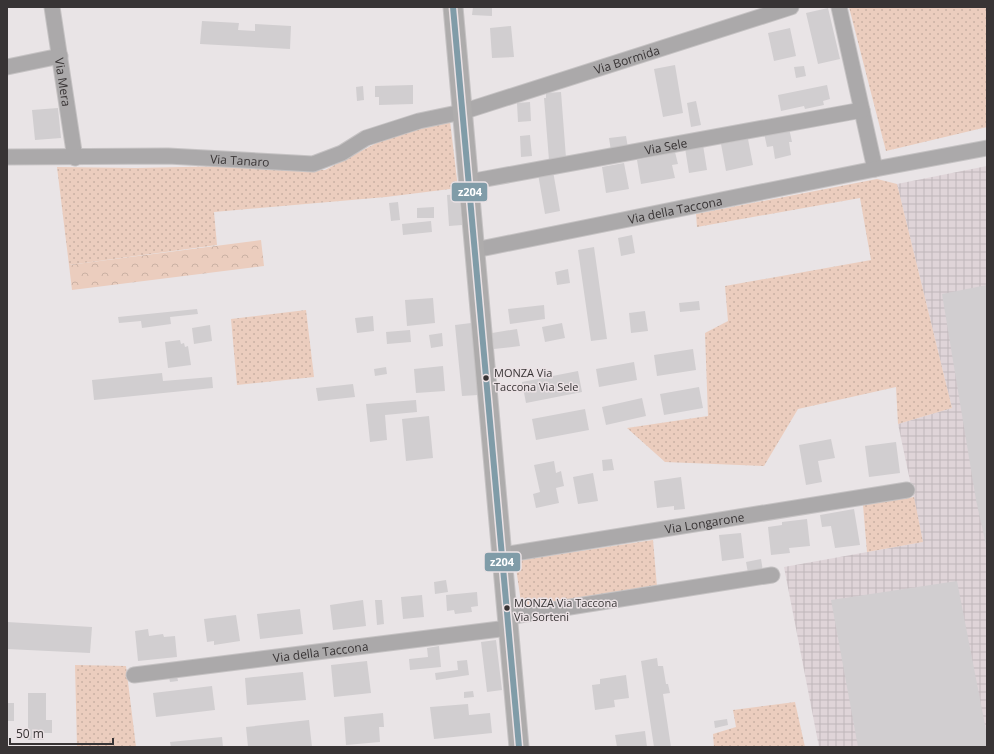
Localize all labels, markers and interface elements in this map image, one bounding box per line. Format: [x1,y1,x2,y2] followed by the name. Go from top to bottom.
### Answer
[592,41,662,78] street label: Via Bormida
[51,57,76,108] street label: Via Mera
[643,134,689,158] street label: Via Sele
[210,150,270,170] street label: Via Tanaro
[451,182,488,202] line badge: z204
[458,184,483,199] text: z204
[626,192,724,227] street label: Via della Taccona
[494,365,579,394] place label: MONZA Via Taccona Via Sele
[481,373,491,383] marker: MONZA Via Taccona Via Sele
[663,508,746,537] street label: Via Longarone
[484,552,521,572] line badge: z204
[490,554,515,569] text: z204
[514,595,617,624] place label: MONZA Via Taccona Via Sorteni
[502,603,512,613] marker: MONZA Via Taccona Via Sorteni
[272,637,369,666] street label: Via della Taccona
[10,720,113,746] scale bar
[16,725,44,742] text: 50 m

